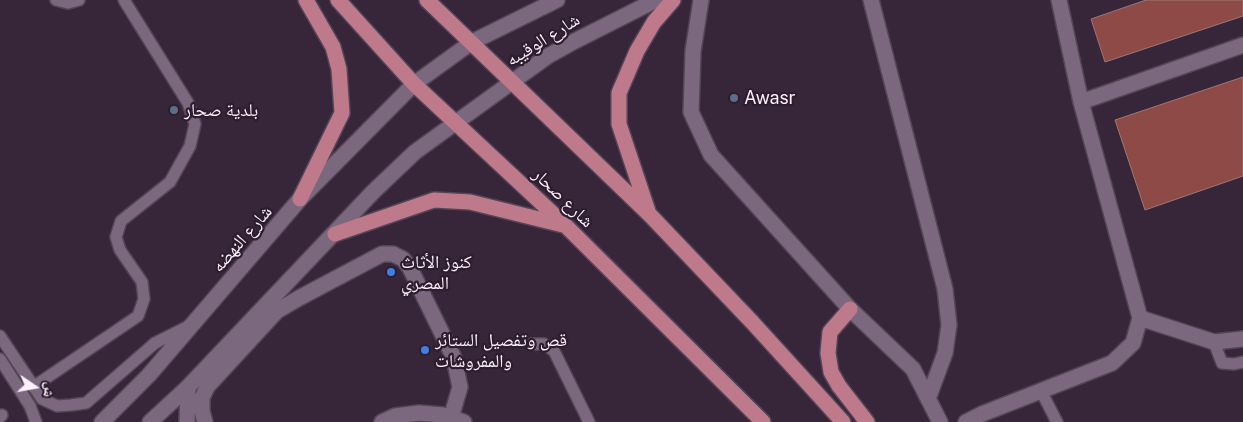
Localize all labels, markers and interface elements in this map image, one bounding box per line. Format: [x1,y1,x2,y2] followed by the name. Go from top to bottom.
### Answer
[502,9,584,71] street label: شارع الوقيبه
[744,87,796,109] place label: Awasr
[728,92,740,104] marker: Awasr
[184,99,258,121] place label: بلدية صحار
[168,104,180,116] marker: بلدية صحار
[528,164,598,232] street label: شارع صحار
[207,201,277,277] street label: شارع النهضه
[401,251,472,294] place label: كنوز الأثاث المصري
[385,266,397,278] marker: كنوز الأثاث المصري
[435,329,567,372] place label: قص وتفصيل الستائر والمفروشات
[419,344,431,356] marker: قص وتفصيل الستائر والمفروشات
[10,362,60,412] north arrow
[40,381,59,399] text: ش

